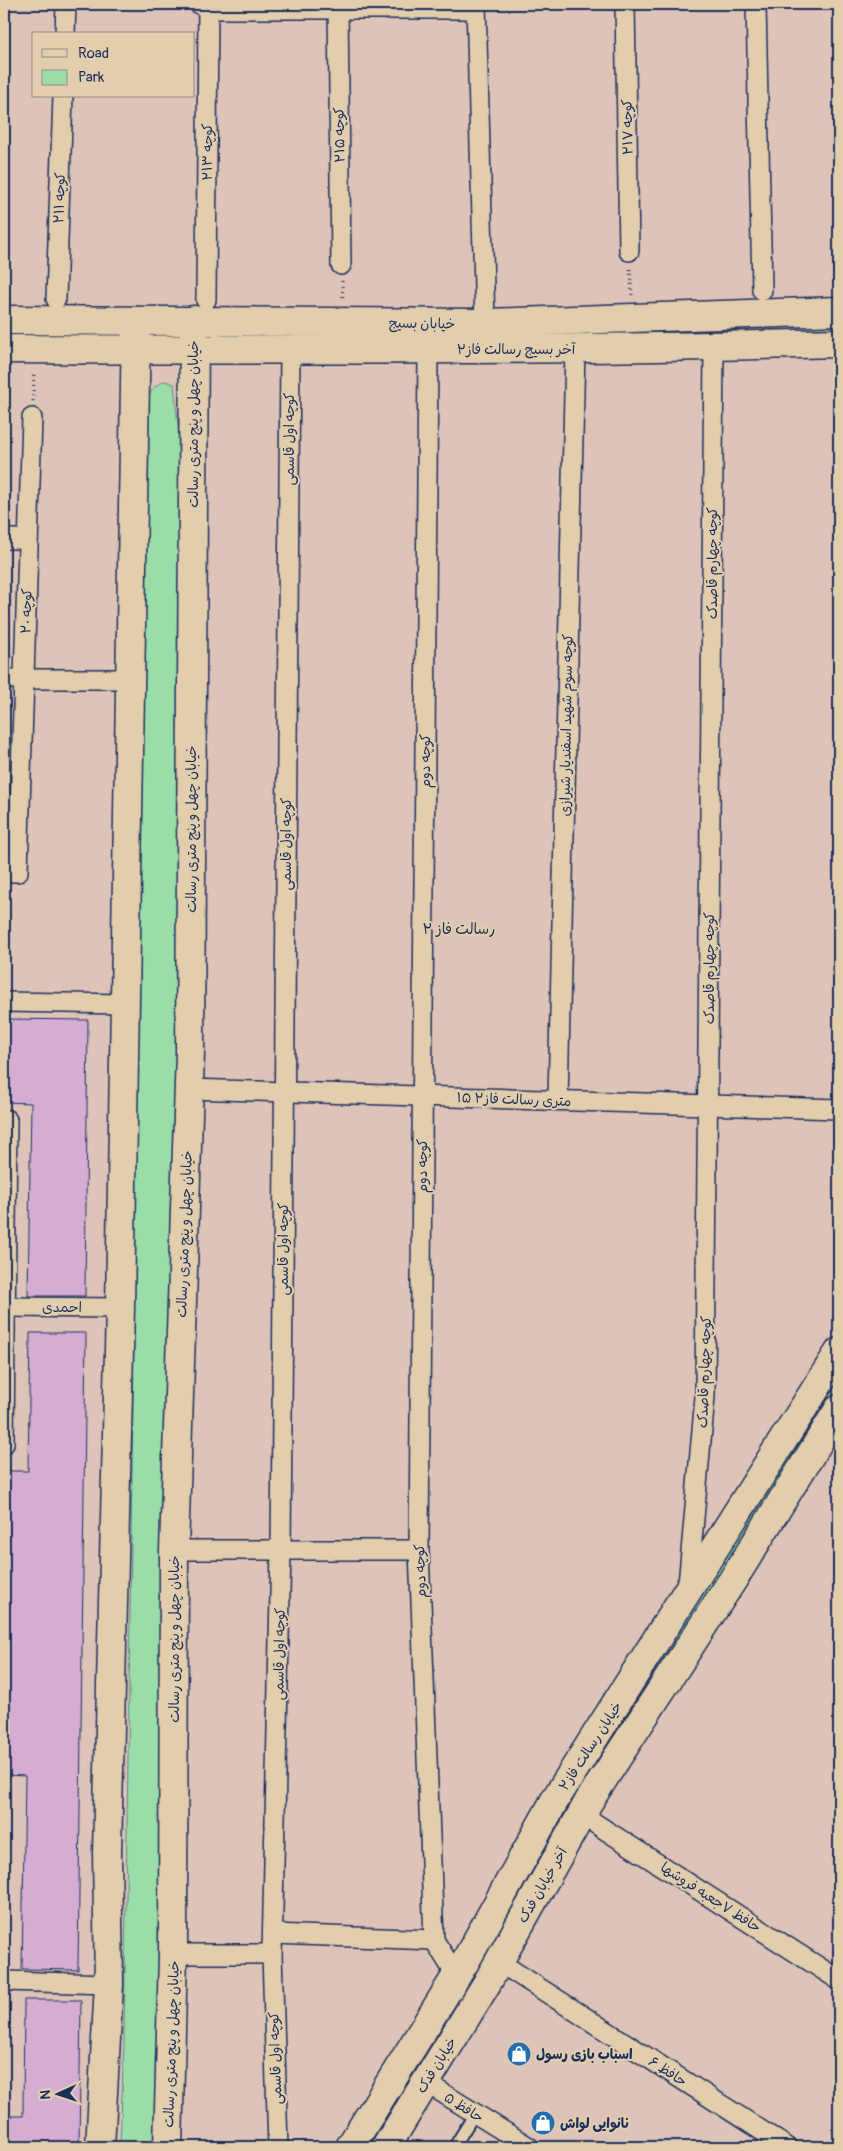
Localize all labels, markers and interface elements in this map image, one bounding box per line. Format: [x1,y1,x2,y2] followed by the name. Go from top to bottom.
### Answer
[32,32,195,98] legend
[78,44,109,63] text: Road
[78,68,105,87] text: Park
[619,99,637,155] street label: کوچه ۲۱۷
[331,107,349,163] street label: کوچه ۲۱۵
[199,123,217,181] street label: کوچه ۲۱۳
[50,172,70,224] street label: کوچه ۲۱۱
[389,314,455,334] street label: خیابان بسیج
[185,340,203,508] street label: خیابان چهل و پنج متری رسالت
[457,341,576,359] street label: آخر بسیج رسالت فاز۲
[281,393,299,485] street label: کوچه اول قاسمی
[704,507,723,619] street label: کوچه چهارم قاصدک
[17,588,37,634] street label: ۲۰ کوچه
[556,633,580,817] street label: کوچه سوم شهید اسفندیار شیرازی
[417,734,436,788] street label: کوچه دوم
[183,745,201,913] street label: خیابان چهل و پنج متری رسالت
[278,798,296,890] street label: کوچه اول قاسمی
[701,912,720,1024] street label: کوچه چهارم قاصدک
[423,920,495,939] district label: رسالت فاز ۲
[456,1089,572,1110] street label: ۱۵ متری رسالت فاز۲
[414,1139,433,1193] street label: کوچه دوم
[173,1150,197,1318] street label: خیابان چهل و پنج متری رسالت
[275,1203,293,1295] street label: کوچه اول قاسمی
[42,1299,82,1316] street label: احمدی
[694,1316,717,1428] street label: کوچه چهارم قاصدک
[411,1543,432,1598] street label: کوچه دوم
[166,1555,184,1723] street label: خیابان چهل و پنج متری رسالت
[270,1607,290,1701] street label: کوچه اول قاسمی
[555,1699,626,1794] street label: خیابان رسالت فاز۲
[514,1844,571,1926] street label: آخر خیابان فدک
[657,1859,764,1936] street label: حافظ ۷جعبه فروشها
[160,1960,184,2128] street label: خیابان چهل و پنج متری رسالت
[265,2011,287,2105] street label: کوچه اول قاسمی
[413,2034,460,2096] street label: خیابان فدک
[506,2041,532,2067] shop icon: اسباب بازی رسول
[536,2046,633,2064] place label: اسباب بازی رسول
[645,2053,690,2090] street label: حافظ ۶
[32,2068,82,2118] north arrow
[37,2089,54,2100] text: N
[441,2089,487,2126] street label: حافظ ۵
[530,2110,556,2136] shop icon: نانوایی لواش
[560,2115,630,2133] place label: نانوایی لواش

